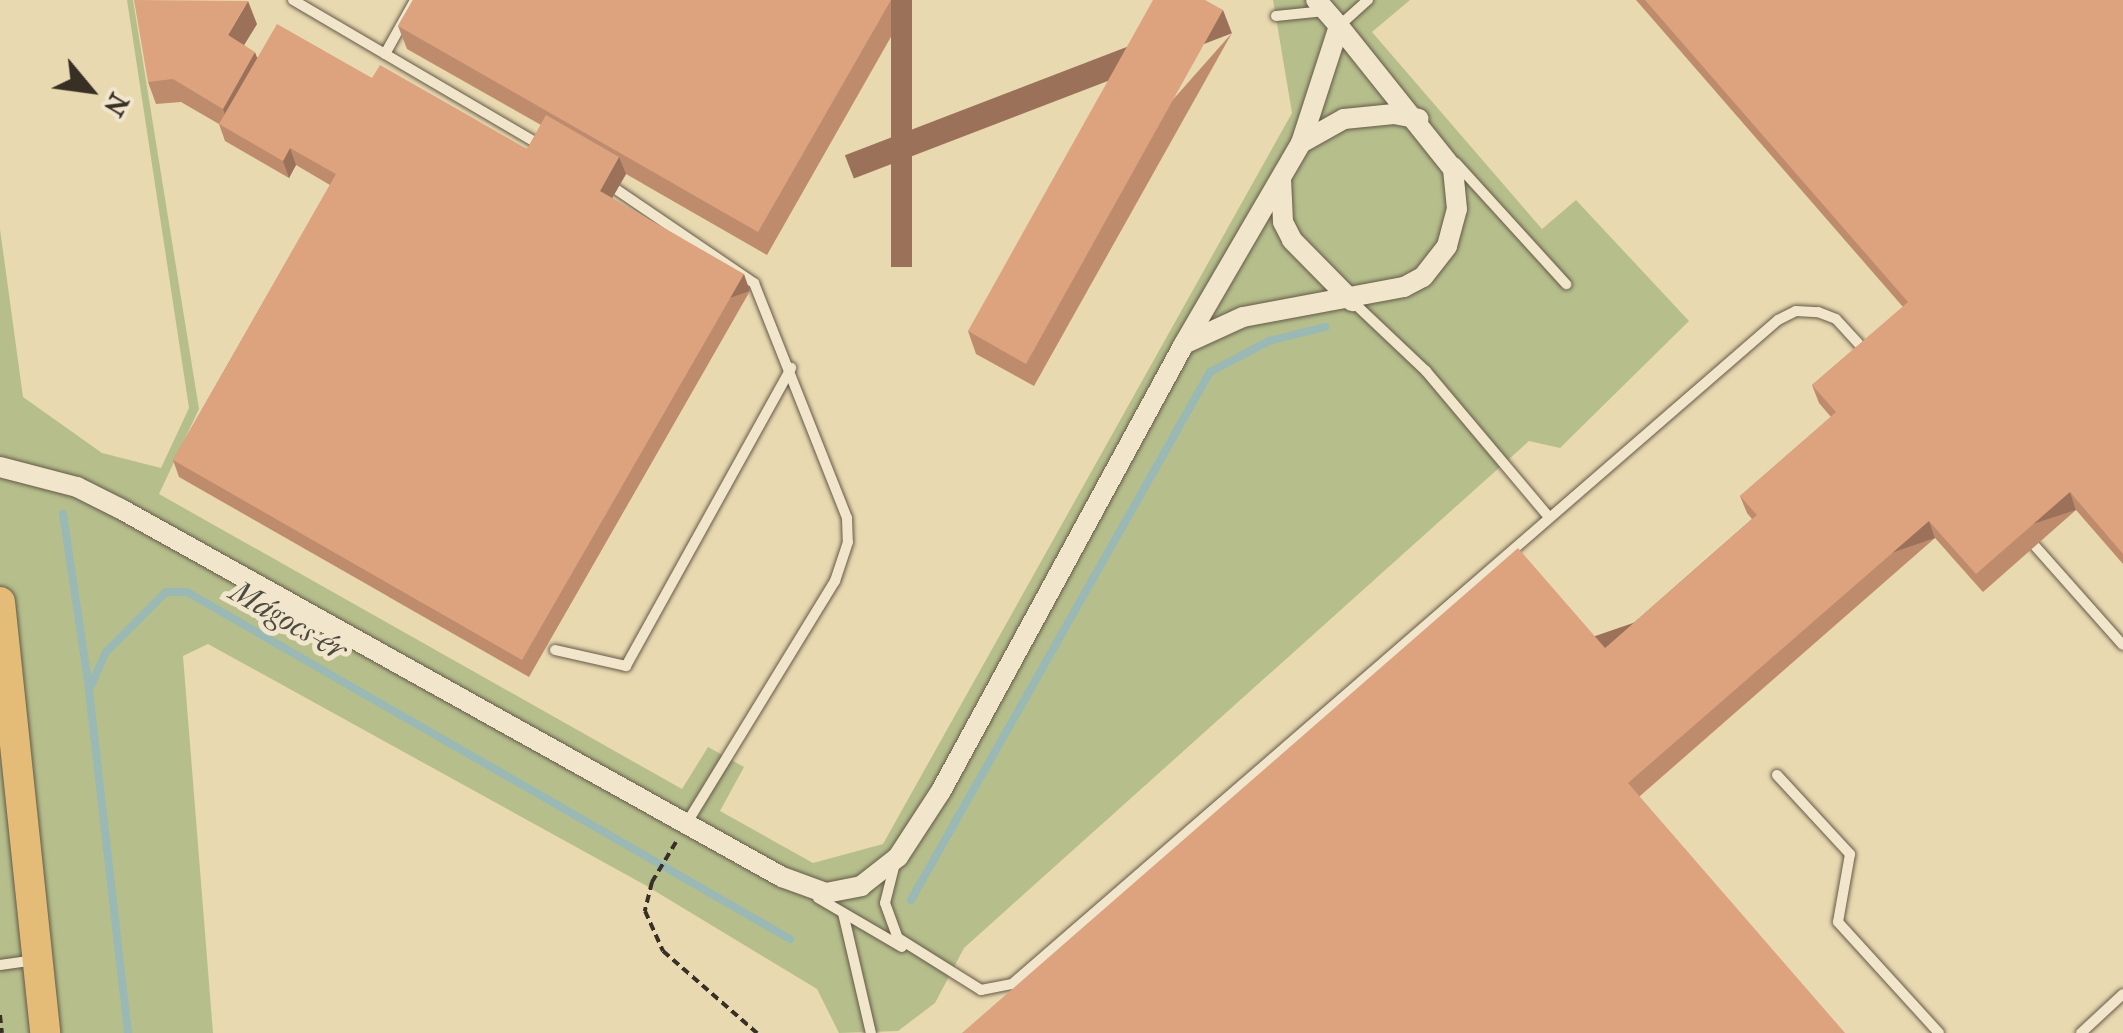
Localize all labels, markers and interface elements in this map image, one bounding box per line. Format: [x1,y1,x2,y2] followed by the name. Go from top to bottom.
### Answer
[40,40,140,140] north arrow
[97,87,136,122] text: N
[223,572,353,670] water label: Mágocs-ér

